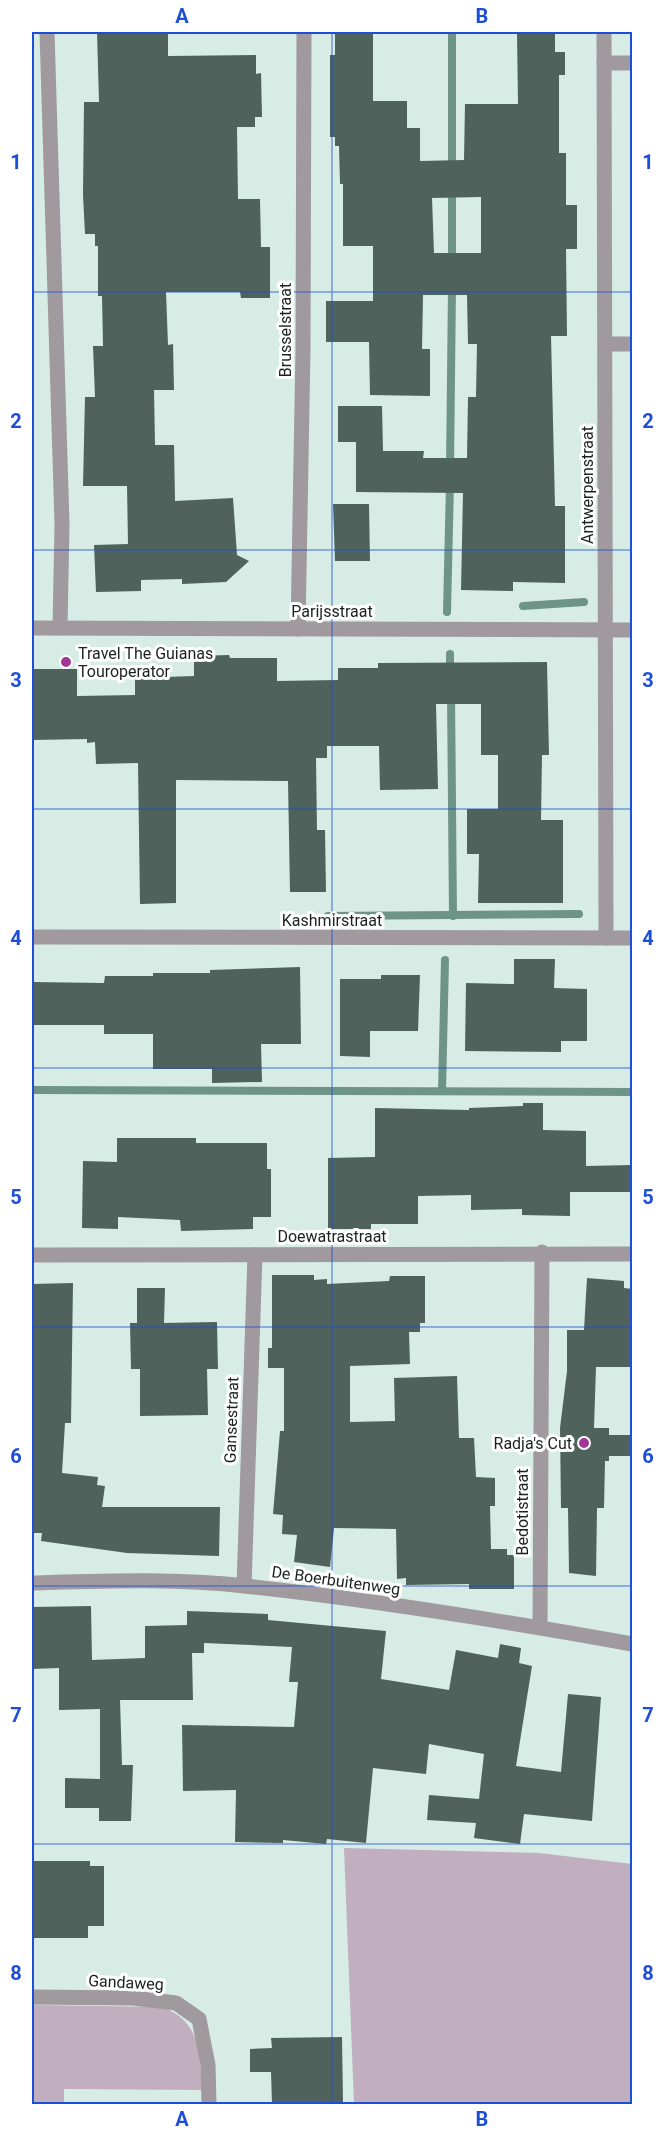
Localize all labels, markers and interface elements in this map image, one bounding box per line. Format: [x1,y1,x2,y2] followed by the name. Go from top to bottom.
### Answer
[175,4,189,28] text: A
[476,4,488,28] text: B
[10,150,22,174] text: 1
[642,150,654,174] text: 1
[276,283,295,377] street label: Brusselstraat
[10,409,22,433] text: 2
[642,409,654,433] text: 2
[578,426,597,544] street label: Antwerpenstraat
[291,602,373,621] street label: Parijsstraat
[78,644,213,681] place label: Travel The Guianas Touroperator
[59,655,73,669] marker: Travel The Guianas Touroperator
[10,668,22,692] text: 3
[642,668,654,692] text: 3
[282,911,382,930] street label: Kashmirstraat
[10,926,22,950] text: 4
[642,926,654,950] text: 4
[10,1185,22,1209] text: 5
[642,1185,654,1209] text: 5
[277,1227,387,1246] street label: Doewatrastraat
[220,1377,243,1464] street label: Gansestraat
[494,1434,572,1453] place label: Radja's Cut
[577,1436,591,1450] marker: Radja's Cut
[10,1444,22,1468] text: 6
[642,1444,654,1468] text: 6
[513,1469,532,1555] street label: Bedotistraat
[270,1562,401,1599] street label: De Boerbuitenweg
[10,1703,22,1727] text: 7
[642,1703,654,1727] text: 7
[10,1961,22,1985] text: 8
[642,1961,654,1985] text: 8
[88,1971,164,1994] street label: Gandaweg
[175,2107,189,2131] text: A
[476,2107,488,2131] text: B

